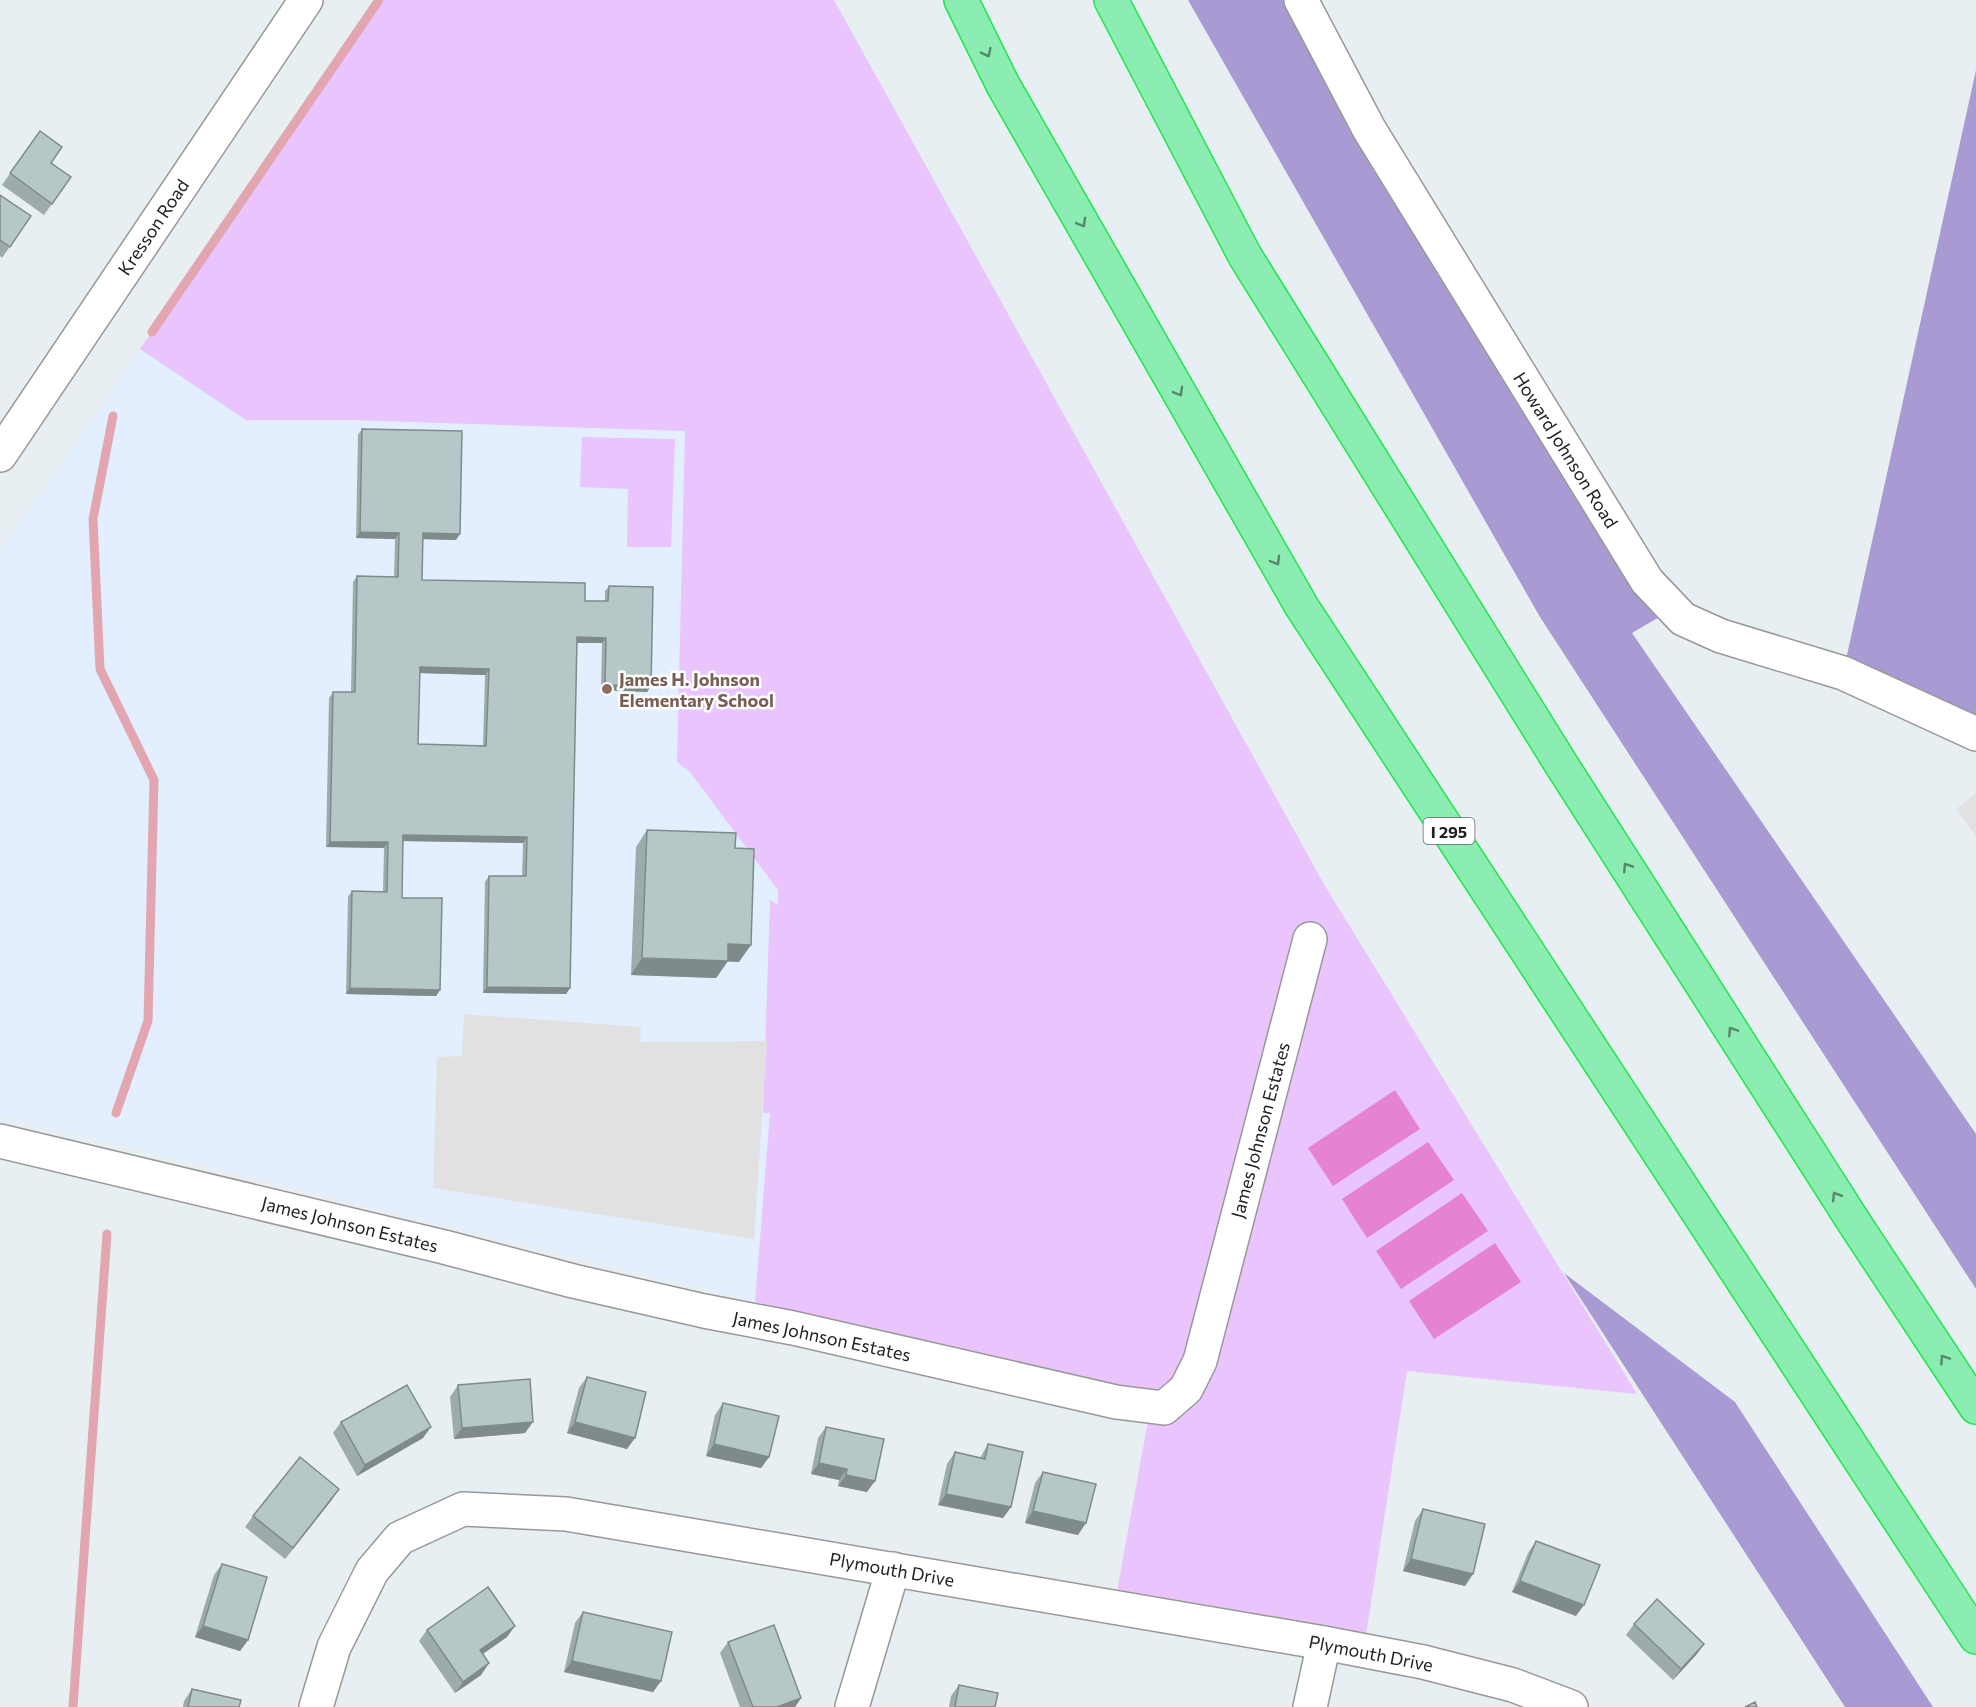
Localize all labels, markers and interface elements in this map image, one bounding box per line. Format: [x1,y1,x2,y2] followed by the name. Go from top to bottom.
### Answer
[980,46,991,57] one-way arrow
[113,175,193,279] street label: Kresson Road
[1075,217,1086,227] one-way arrow
[1509,368,1623,532] street label: Howard Johnson Road
[1172,386,1183,396] one-way arrow
[1269,555,1280,565] one-way arrow
[619,668,774,711] place label: James H. Johnson Elementary School
[600,682,614,696] marker: James H. Johnson Elementary School
[1424,818,1474,844] road number: I 295
[1622,863,1634,873] one-way arrow
[1727,1027,1739,1037] one-way arrow
[1226,1040,1294,1220] street label: James Johnson Estates
[259,1191,441,1257] street label: James Johnson Estates
[1832,1192,1844,1202] one-way arrow
[731,1306,913,1366] street label: James Johnson Estates
[1940,1354,1951,1365] one-way arrow
[828,1547,956,1591] street label: Plymouth Drive
[1307,1630,1435,1676] street label: Plymouth Drive

